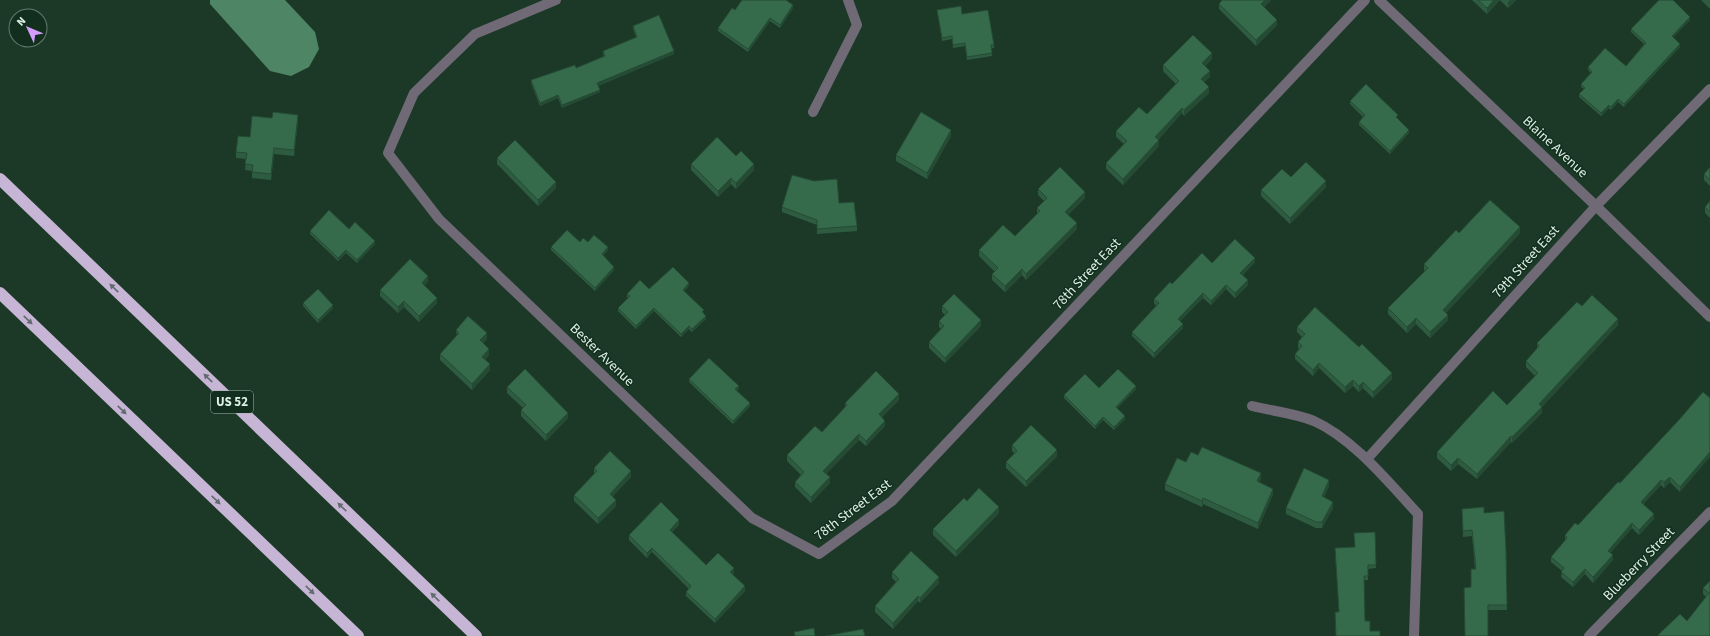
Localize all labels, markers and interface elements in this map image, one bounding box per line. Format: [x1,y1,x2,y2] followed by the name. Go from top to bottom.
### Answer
[8,8,48,48] north arrow
[13,14,29,29] text: N
[1518,111,1592,183] street label: Blaine Avenue
[1488,221,1564,303] street label: 79th Street East
[1048,233,1126,314] street label: 78th Street East
[109,283,119,293] one-way arrow
[23,315,33,325] one-way arrow
[565,319,639,391] street label: Bester Avenue
[203,374,212,383] one-way arrow
[211,391,253,413] road number: US 52
[117,405,127,415] one-way arrow
[810,474,896,546] street label: 78th Street East
[211,495,221,505] one-way arrow
[337,502,347,512] one-way arrow
[1599,523,1680,605] street label: Blueberry Street
[305,585,315,595] one-way arrow
[430,592,440,602] one-way arrow

